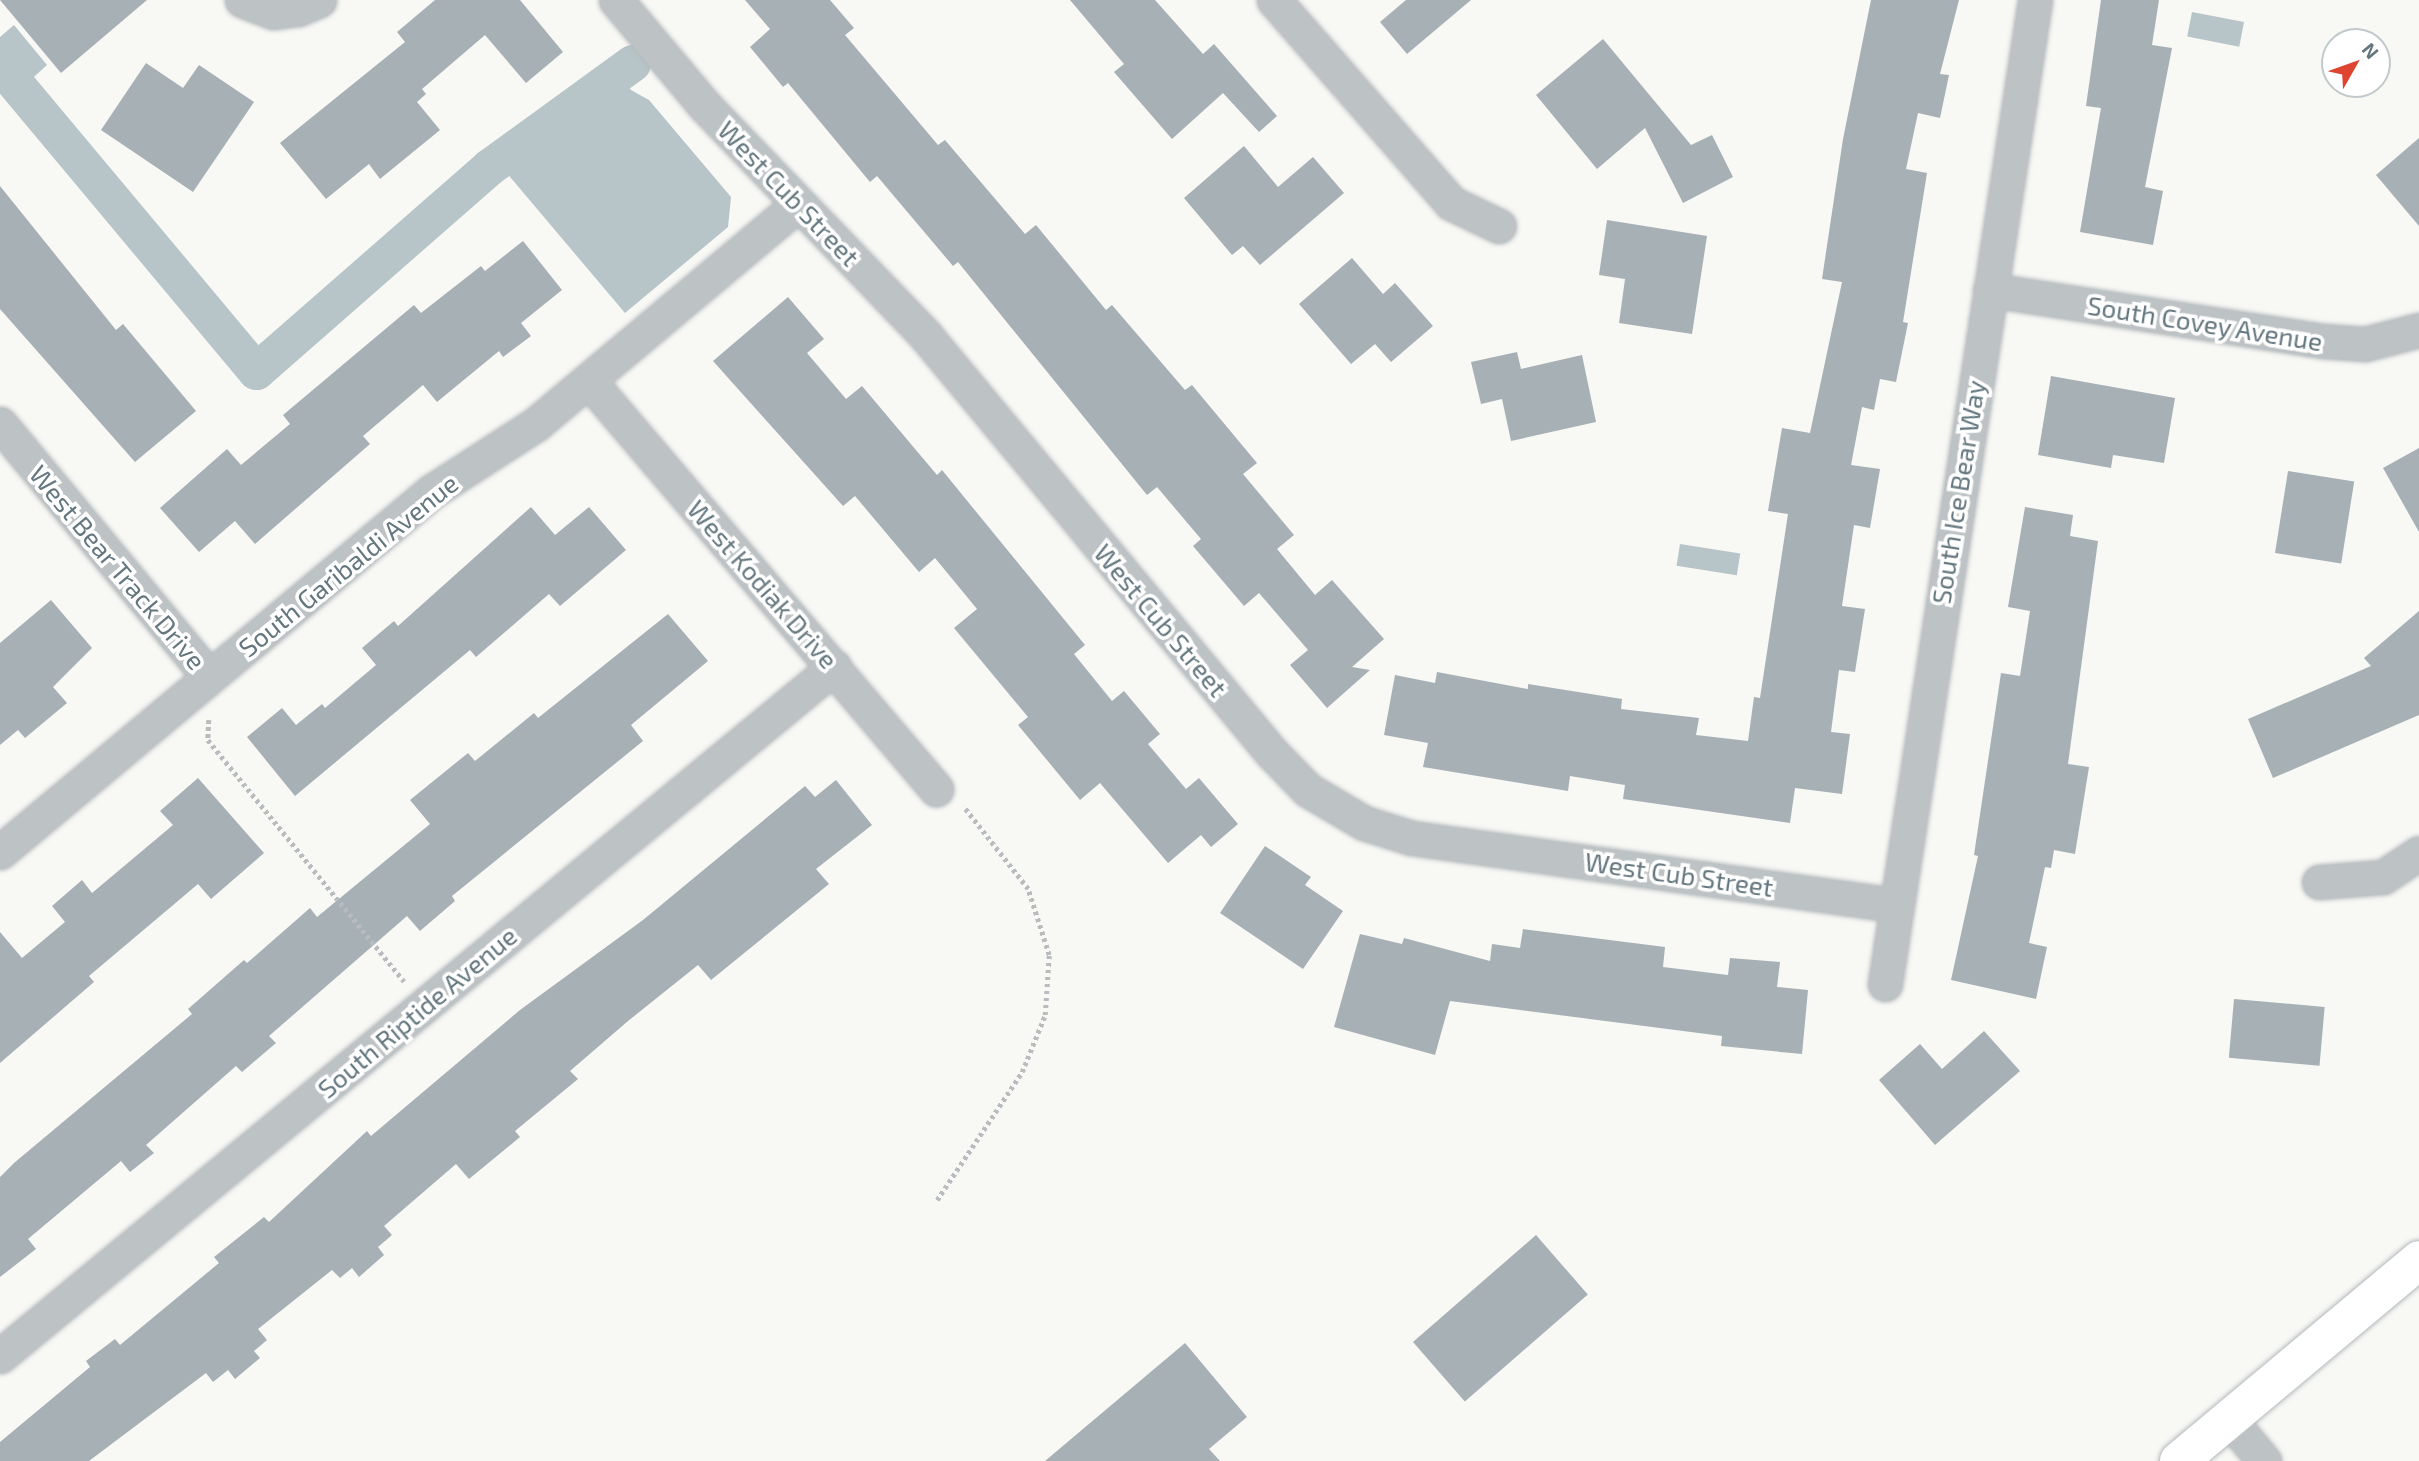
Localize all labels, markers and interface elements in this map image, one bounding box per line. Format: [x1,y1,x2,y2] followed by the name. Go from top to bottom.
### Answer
[2321,28,2391,98] north arrow
[2358,38,2384,63] text: N
[712,114,866,272] street label: West Cub Street
[2085,289,2325,357] street label: South Covey Avenue
[1925,377,1991,607] street label: South Ice Bear Way
[23,458,213,676] street label: West Bear Track Drive
[232,467,464,663] street label: South Garibaldi Avenue
[681,493,845,675] street label: West Kodiak Drive
[1088,537,1234,703] street label: West Cub Street
[1583,845,1775,903] street label: West Cub Street
[311,919,523,1105] street label: South Riptide Avenue

